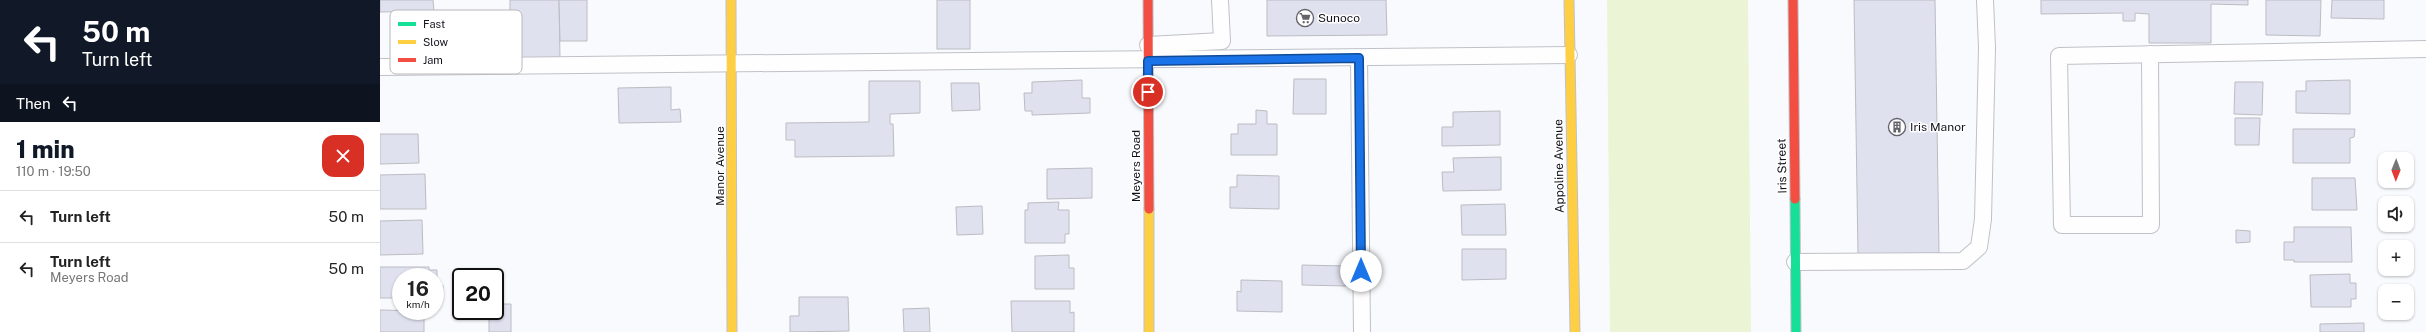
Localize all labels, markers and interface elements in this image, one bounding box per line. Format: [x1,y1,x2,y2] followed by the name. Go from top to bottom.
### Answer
[1295,8,1315,28] supermarket icon: Sunoco
[390,10,522,74] legend
[1318,11,1360,25] place label: Sunoco
[82,15,150,48] text: 50 m
[16,16,68,68] icon: left
[423,18,445,30] text: Fast
[423,36,449,48] text: Slow
[82,49,152,70] text: Turn left
[423,54,443,66] text: Jam
[1131,75,1165,109] pin
[1137,81,1159,103] icon: arrive
[59,92,81,114] icon: left
[16,95,51,112] text: Then
[1887,117,1907,137] building icon: Iris Manor
[1551,119,1567,213] street label: Appoline Avenue
[1910,120,1966,134] place label: Iris Manor
[713,126,727,206] street label: Manor Avenue
[1129,130,1143,202] street label: Meyers Road
[16,135,75,163] text: 1 min
[322,135,364,177] button: close
[1775,138,1789,194] street label: Iris Street
[2378,152,2414,188] north arrow
[2378,152,2414,320] map controls
[16,164,91,179] text: 110 m · 19:50
[2378,196,2414,232] button: sound
[16,206,38,228] icon: left
[50,208,111,225] text: Turn left
[329,208,364,225] text: 50 m
[2378,240,2414,276] button: +
[1340,250,1382,292] position arrow
[50,253,111,270] text: Turn left
[16,258,38,280] icon: left
[329,260,364,277] text: 50 m
[452,268,504,320] speed limit sign: 20
[50,270,128,285] text: Meyers Road
[407,277,429,301] text: 16
[2378,284,2414,320] button: −
[406,298,430,310] text: km/h

